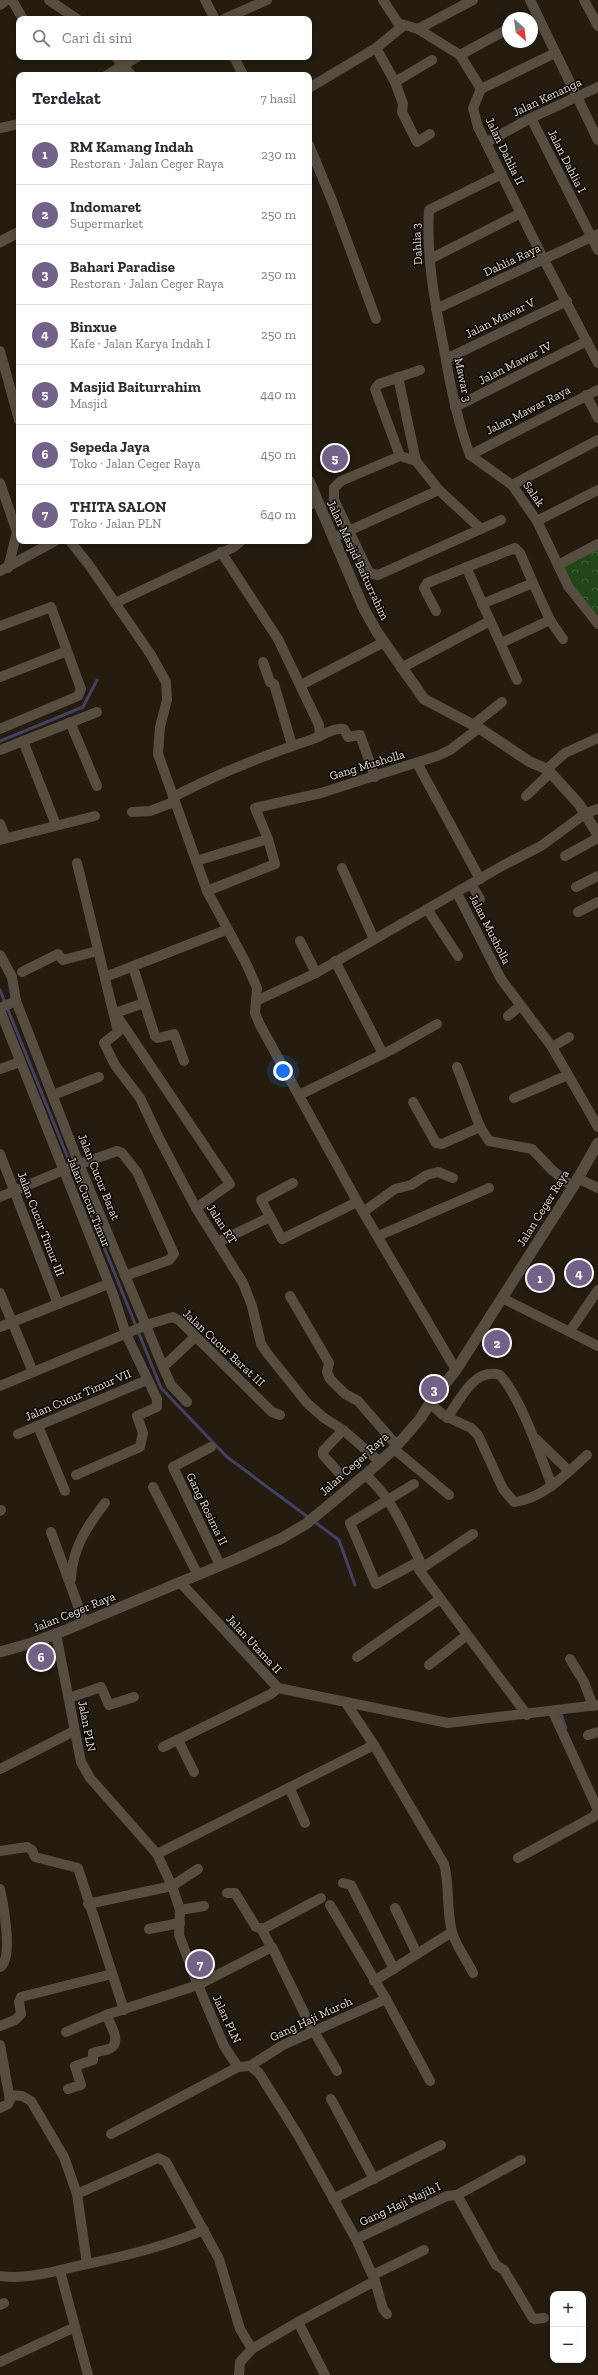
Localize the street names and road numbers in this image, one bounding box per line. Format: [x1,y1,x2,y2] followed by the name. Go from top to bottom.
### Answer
[510,75,584,119] street label: Jalan Kenanga
[483,115,527,187] street label: Jalan Dahlia II
[545,127,589,195] street label: Jalan Dahlia I
[409,223,425,265] street label: Dahlia 3
[481,241,543,279] street label: Dahlia Raya
[463,295,537,341] street label: Jalan Mawar V
[476,339,554,387] street label: Jalan Mawar IV
[452,357,474,403] street label: Mawar 3
[483,383,573,437] street label: Jalan Mawar Raya
[520,479,548,510] street label: Salak
[323,498,392,623] street label: Jalan Masjid Baiturrahim
[328,747,406,783] street label: Gang Musholla
[466,892,514,967] street label: Jalan Musholla
[75,1132,123,1223] street label: Jalan Cucur Barat
[64,1155,114,1249] street label: Jalan Cucur Timur
[514,1167,572,1249] street label: Jalan Ceger Raya
[15,1170,67,1278] street label: Jalan Cucur Timur III
[204,1202,240,1247] street label: Jalan RT
[180,1307,268,1390] street label: Jalan Cucur Barat III
[23,1366,133,1424] street label: Jalan Cucur Timur VII
[317,1429,391,1499] street label: Jalan Ceger Raya
[183,1470,231,1548] street label: Gang Rosima II
[31,1589,117,1635] street label: Jalan Ceger Raya
[223,1612,285,1676] street label: Jalan Utama II
[75,1699,99,1753] street label: Jalan PLN
[210,1993,244,2046] street label: Jalan PLN
[268,1994,355,2045] street label: Gang Haji Muroh
[357,2179,443,2230] street label: Gang Haji Najih I

